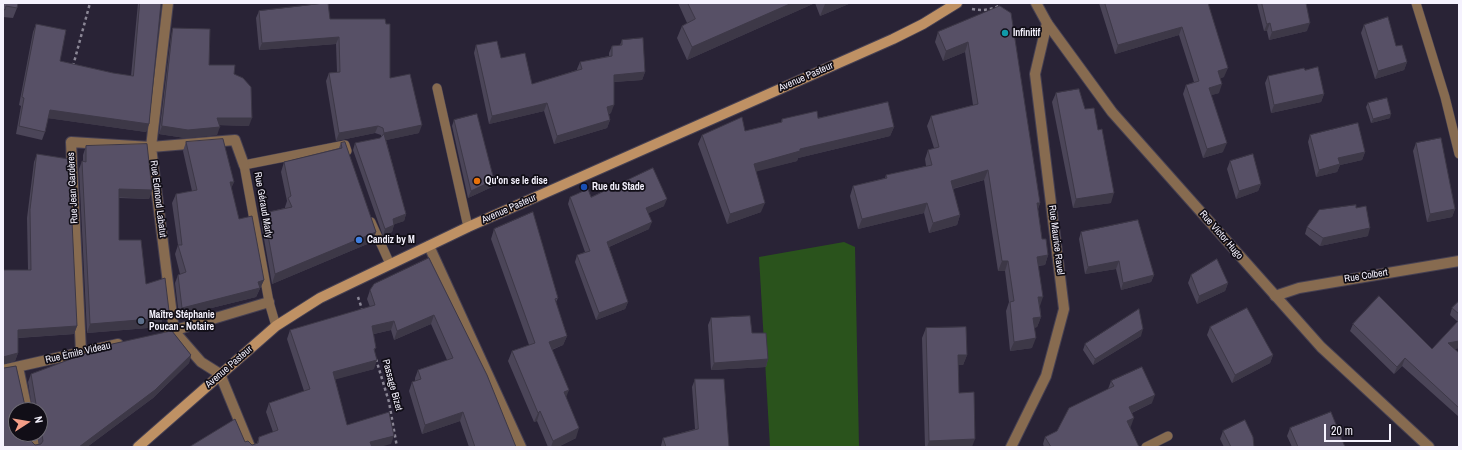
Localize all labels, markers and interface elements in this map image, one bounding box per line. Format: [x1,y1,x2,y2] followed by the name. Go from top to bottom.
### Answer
[1013,27,1040,39] place label: Infinitif
[1000,28,1010,38] marker: Infinitif
[777,60,835,94] street label: Avenue Pasteur
[65,152,81,224] street label: Rue Jean Gardères
[147,160,169,238] street label: Rue Edmond Labatut
[251,171,275,239] street label: Rue Géraud Marly
[485,175,548,187] place label: Qu'on se le dise
[472,176,482,186] marker: Qu'on se le dise
[592,181,644,193] place label: Rue du Stade
[579,182,589,192] marker: Rue du Stade
[480,192,538,226] street label: Avenue Pasteur
[1046,204,1066,276] street label: Rue Maurice Ravel
[1197,208,1245,262] street label: Rue Victor Hugo
[367,234,415,246] place label: Candiz by M
[354,235,364,245] marker: Candiz by M
[1343,267,1389,285] street label: Rue Colbert
[149,309,215,332] place label: Maître Stéphanie Poucan - Notaire
[136,316,146,326] marker: Maître Stéphanie Poucan - Notaire
[44,340,112,366] street label: Rue Émile Videau
[203,343,255,391] street label: Avenue Pasteur
[379,358,405,412] street label: Passage Bizet
[8,402,48,442] north arrow
[31,415,46,424] text: N
[1326,416,1393,442] scale bar
[1331,423,1353,439] text: 20 m

